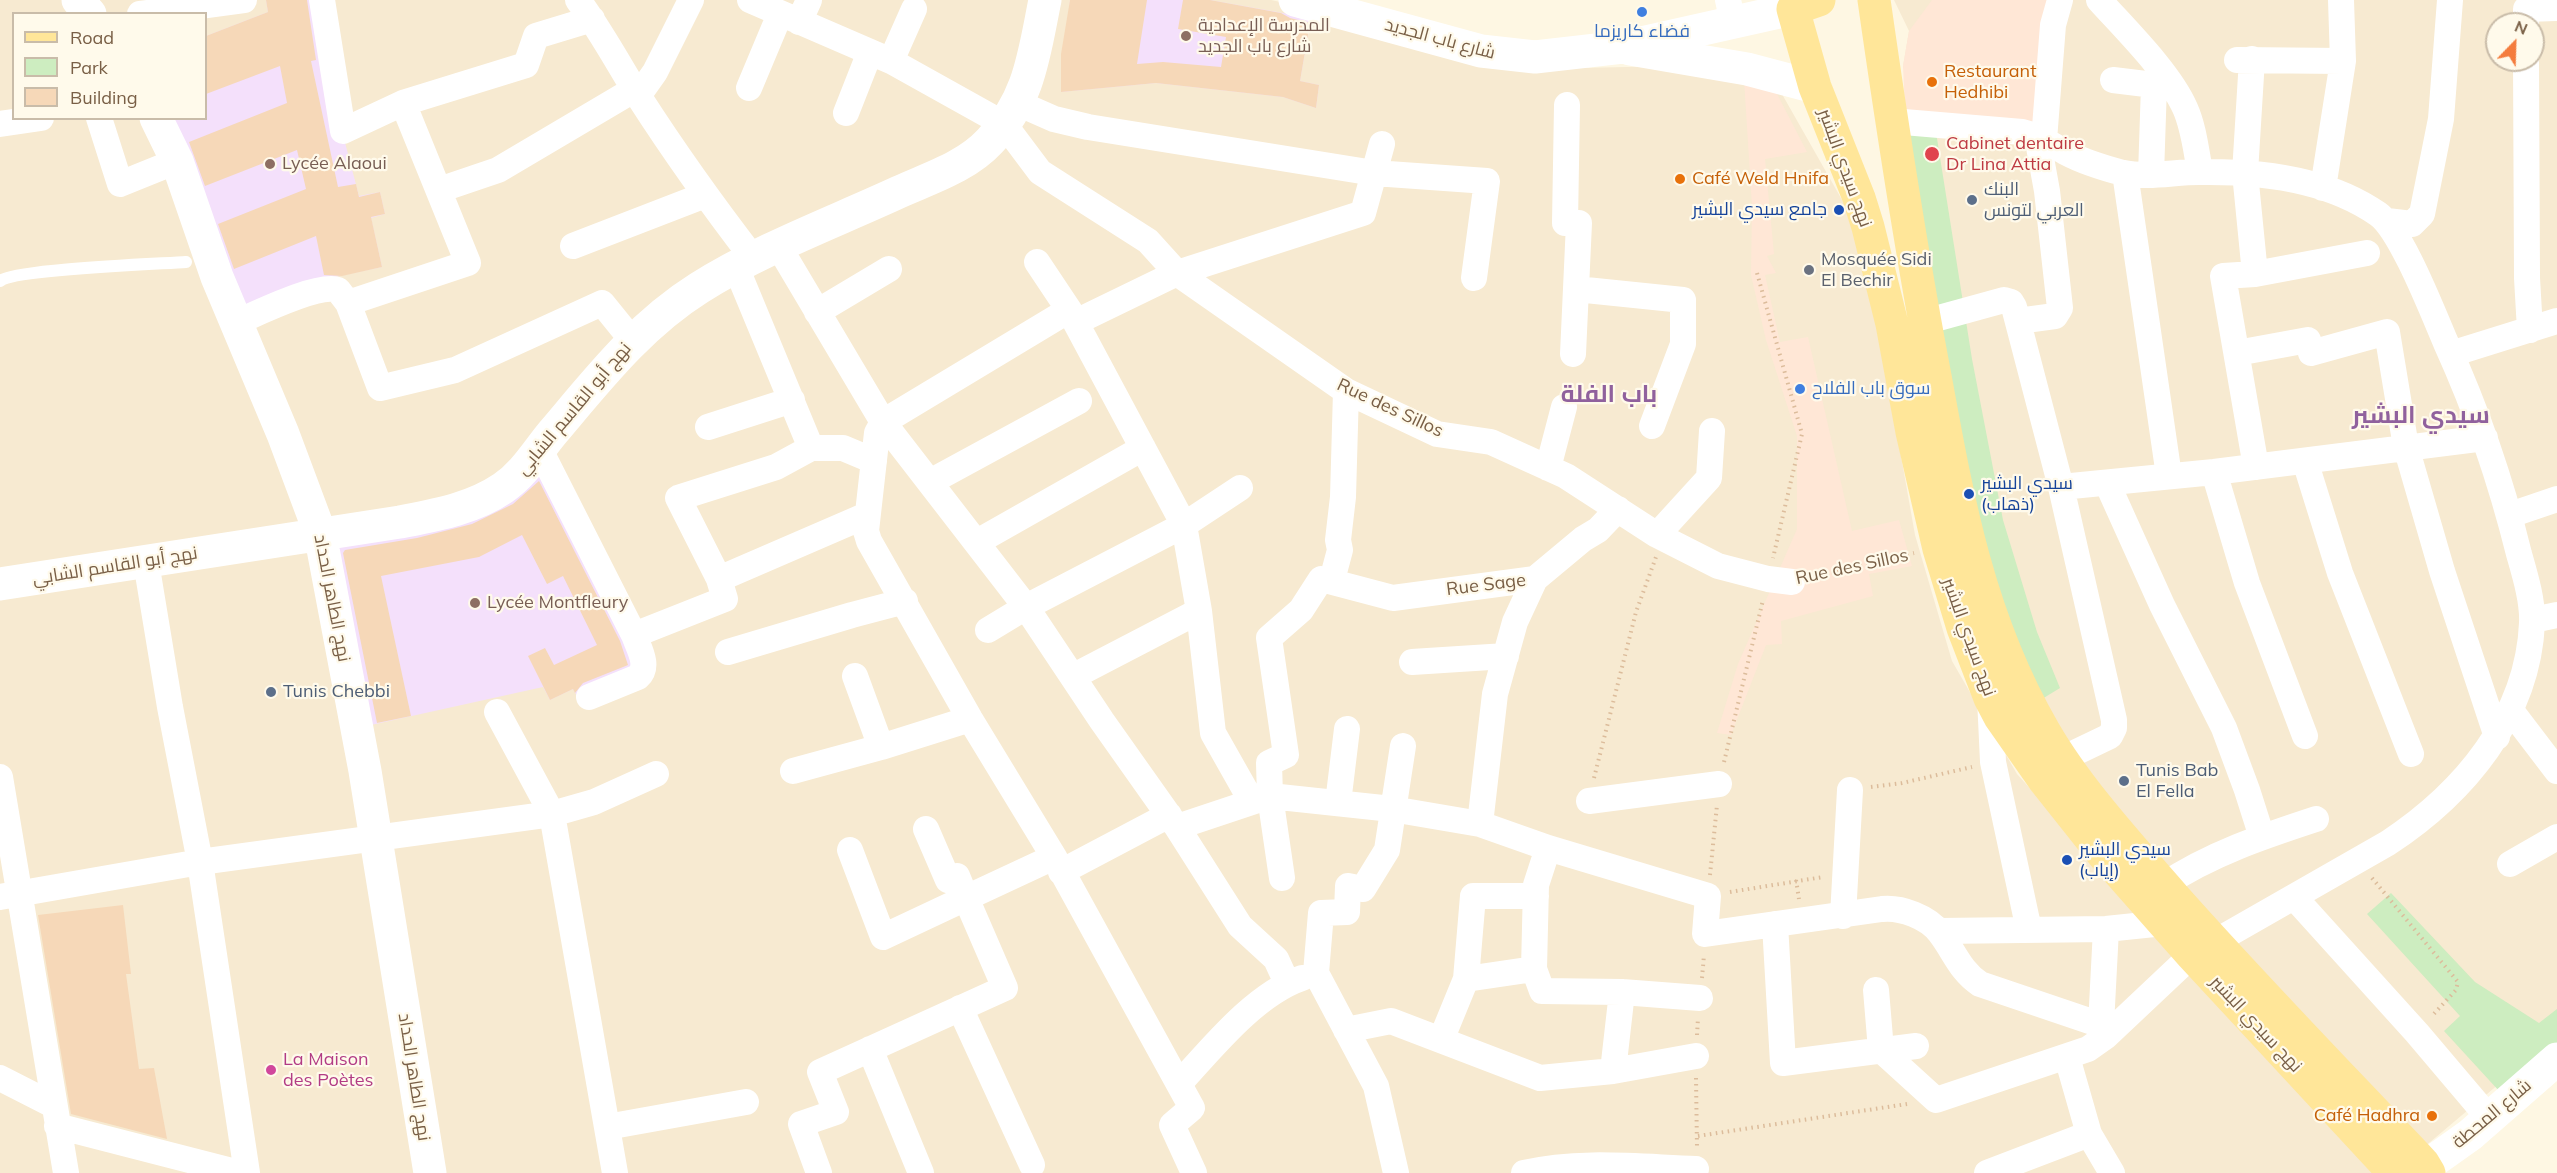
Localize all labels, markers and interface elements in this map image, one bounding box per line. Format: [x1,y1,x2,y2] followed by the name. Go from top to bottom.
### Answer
[1635,5,1649,19] marker: فضاء كاريزما
[12,12,207,120] legend
[2485,12,2545,72] north arrow
[1382,14,1498,64] street label: شارع باب الجديد
[1198,15,1330,57] place label: المدرسة الإعدادية شارع باب الجديد
[2512,16,2531,39] text: N
[1594,21,1690,43] place label: فضاء كاريزما
[70,26,114,49] text: Road
[1179,29,1193,43] marker: المدرسة الإعدادية شارع باب الجديد
[70,56,108,79] text: Park
[1944,61,2036,104] place label: Restaurant Hedhibi
[1925,75,1939,89] marker: Restaurant Hedhibi
[70,86,138,109] text: Building
[1814,106,1876,230] street label: نهج سيدي البشير
[1946,133,2084,176] place label: Cabinet dentaire Dr Lina Attia
[1923,145,1941,163] marker: Cabinet dentaire Dr Lina Attia
[282,153,387,175] place label: Lycée Alaoui
[263,157,277,171] marker: Lycée Alaoui
[1692,168,1829,190] place label: Café Weld Hnifa
[1673,172,1687,186] marker: Café Weld Hnifa
[1984,179,2084,222] place label: البنك العربي لتونس
[1965,193,1979,207] marker: البنك العربي لتونس
[1692,199,1827,221] place label: جامع سيدي البشير
[1832,203,1846,217] marker: جامع سيدي البشير
[1821,249,1932,292] place label: Mosquée Sidi El Bechir
[1802,263,1816,277] marker: Mosquée Sidi El Bechir
[512,338,636,480] street label: نهج أبو القاسم الشابي
[1333,374,1447,442] street label: Rue des Sillos
[1812,378,1930,400] place label: سوق باب الفلاح
[1561,381,1657,409] district label: باب الفلة
[1793,382,1807,396] marker: سوق باب الفلاح
[2352,402,2490,430] district label: سيدي البشير
[1981,473,2073,516] place label: سيدي البشير (ذهاب)
[1962,487,1976,501] marker: سيدي البشير (ذهاب)
[309,532,355,664] street label: نهج الطاهر الحداد
[31,542,199,590] street label: نهج أبو القاسم الشابي
[1794,544,1910,590] street label: Rue des Sillos
[1445,569,1527,601] street label: Rue Sage
[1938,575,2000,699] street label: نهج سيدي البشير
[487,592,628,614] place label: Lycée Montfleury
[468,596,482,610] marker: Lycée Montfleury
[283,681,390,703] place label: Tunis Chebbi
[264,685,278,699] marker: Tunis Chebbi
[2136,760,2218,802] place label: Tunis Bab El Fella
[2117,774,2131,788] marker: Tunis Bab El Fella
[2079,839,2171,882] place label: سيدي البشير (إياب)
[2060,853,2074,867] marker: سيدي البشير (إياب)
[2206,971,2306,1077] street label: نهج سيدي البشير
[393,1011,435,1143] street label: نهج الطاهر الحداد
[283,1049,374,1092] place label: La Maison des Poètes
[264,1063,278,1077] marker: La Maison des Poètes
[2448,1075,2536,1153] street label: شارع المحطة
[2314,1105,2420,1127] place label: Café Hadhra
[2425,1109,2439,1123] marker: Café Hadhra

